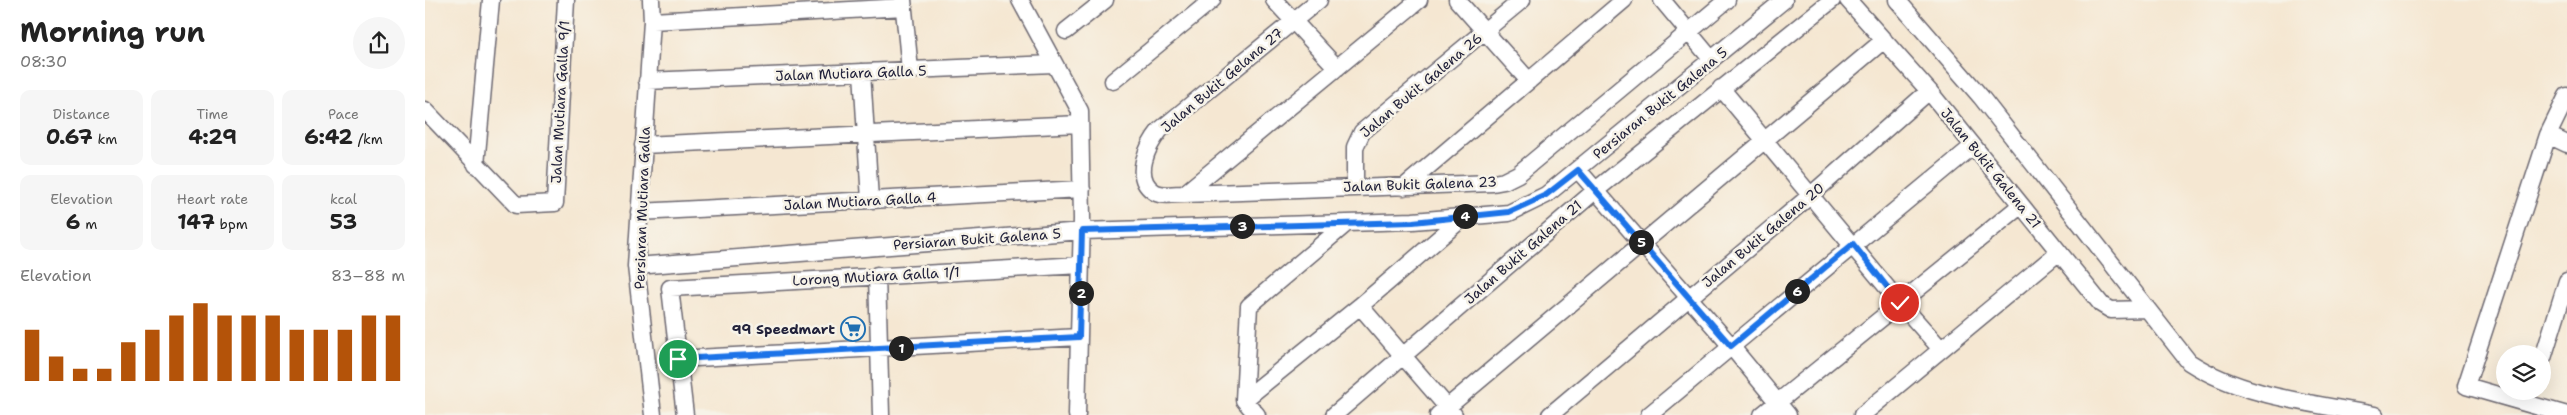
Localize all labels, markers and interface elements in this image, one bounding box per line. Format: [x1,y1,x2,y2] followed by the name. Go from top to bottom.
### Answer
[20,13,205,51] text: Morning run
[353,17,405,69] button: share
[547,20,573,184] street label: Jalan Mutiara Galla 9/1
[1157,24,1287,136] street label: Jalan Bukit Gelana 27
[1356,29,1486,141] street label: Jalan Bukit Galena 26
[1589,43,1731,163] street label: Persiaran Bukit Galena 5
[20,51,67,72] text: 08:30
[775,61,927,85] street label: Jalan Mutiara Galla 5
[1937,104,2045,232] street label: Jalan Bukit Galena 21
[53,105,110,123] text: Distance
[196,105,229,123] text: Time
[328,105,359,123] text: Pace
[46,123,93,151] text: 0.67
[188,123,237,151] text: 4:29
[304,123,353,151] text: 6:42
[630,126,654,290] street label: Persiaran Mutiara Galla
[93,130,117,148] text: km
[353,130,383,148] text: /km
[1343,172,1497,196] street label: Jalan Bukit Galena 23
[1698,179,1828,291] street label: Jalan Bukit Galena 20
[783,188,937,214] street label: Jalan Mutiara Galla 4
[50,190,113,208] text: Elevation
[177,190,248,208] text: Heart rate
[330,190,357,208] text: kcal
[1461,196,1585,308] street label: Jalan Bukit Galena 21
[1453,204,1477,228] pin: 4
[1461,207,1470,225] text: 4
[66,208,80,236] text: 6
[177,208,215,236] text: 147
[330,208,357,236] text: 53
[1229,214,1255,238] pin: 3
[80,215,97,233] text: m
[215,215,248,233] text: bpm
[1238,217,1247,235] text: 3
[892,224,1062,254] street label: Persiaran Bukit Galena 5
[1629,230,1653,254] pin: 5
[1637,233,1646,251] text: 5
[792,263,960,289] street label: Lorong Mutiara Galla 1/1
[20,265,92,286] text: Elevation
[331,265,405,286] text: 83–88 m
[1785,278,1809,304] pin: 6
[1069,280,1093,306] pin: 2
[1793,282,1802,300] text: 6
[1879,282,1921,324] pin
[1077,284,1086,302] text: 2
[1886,289,1914,317] icon: check
[840,316,866,342] supermarket icon: 99 Speedmart
[732,320,835,338] place label: 99 Speedmart
[889,336,913,360] pin: 1
[657,338,699,380] pin
[898,339,905,357] text: 1
[664,345,692,373] icon: arrive
[2496,345,2551,400] map controls
[2496,345,2551,400] button: layers

